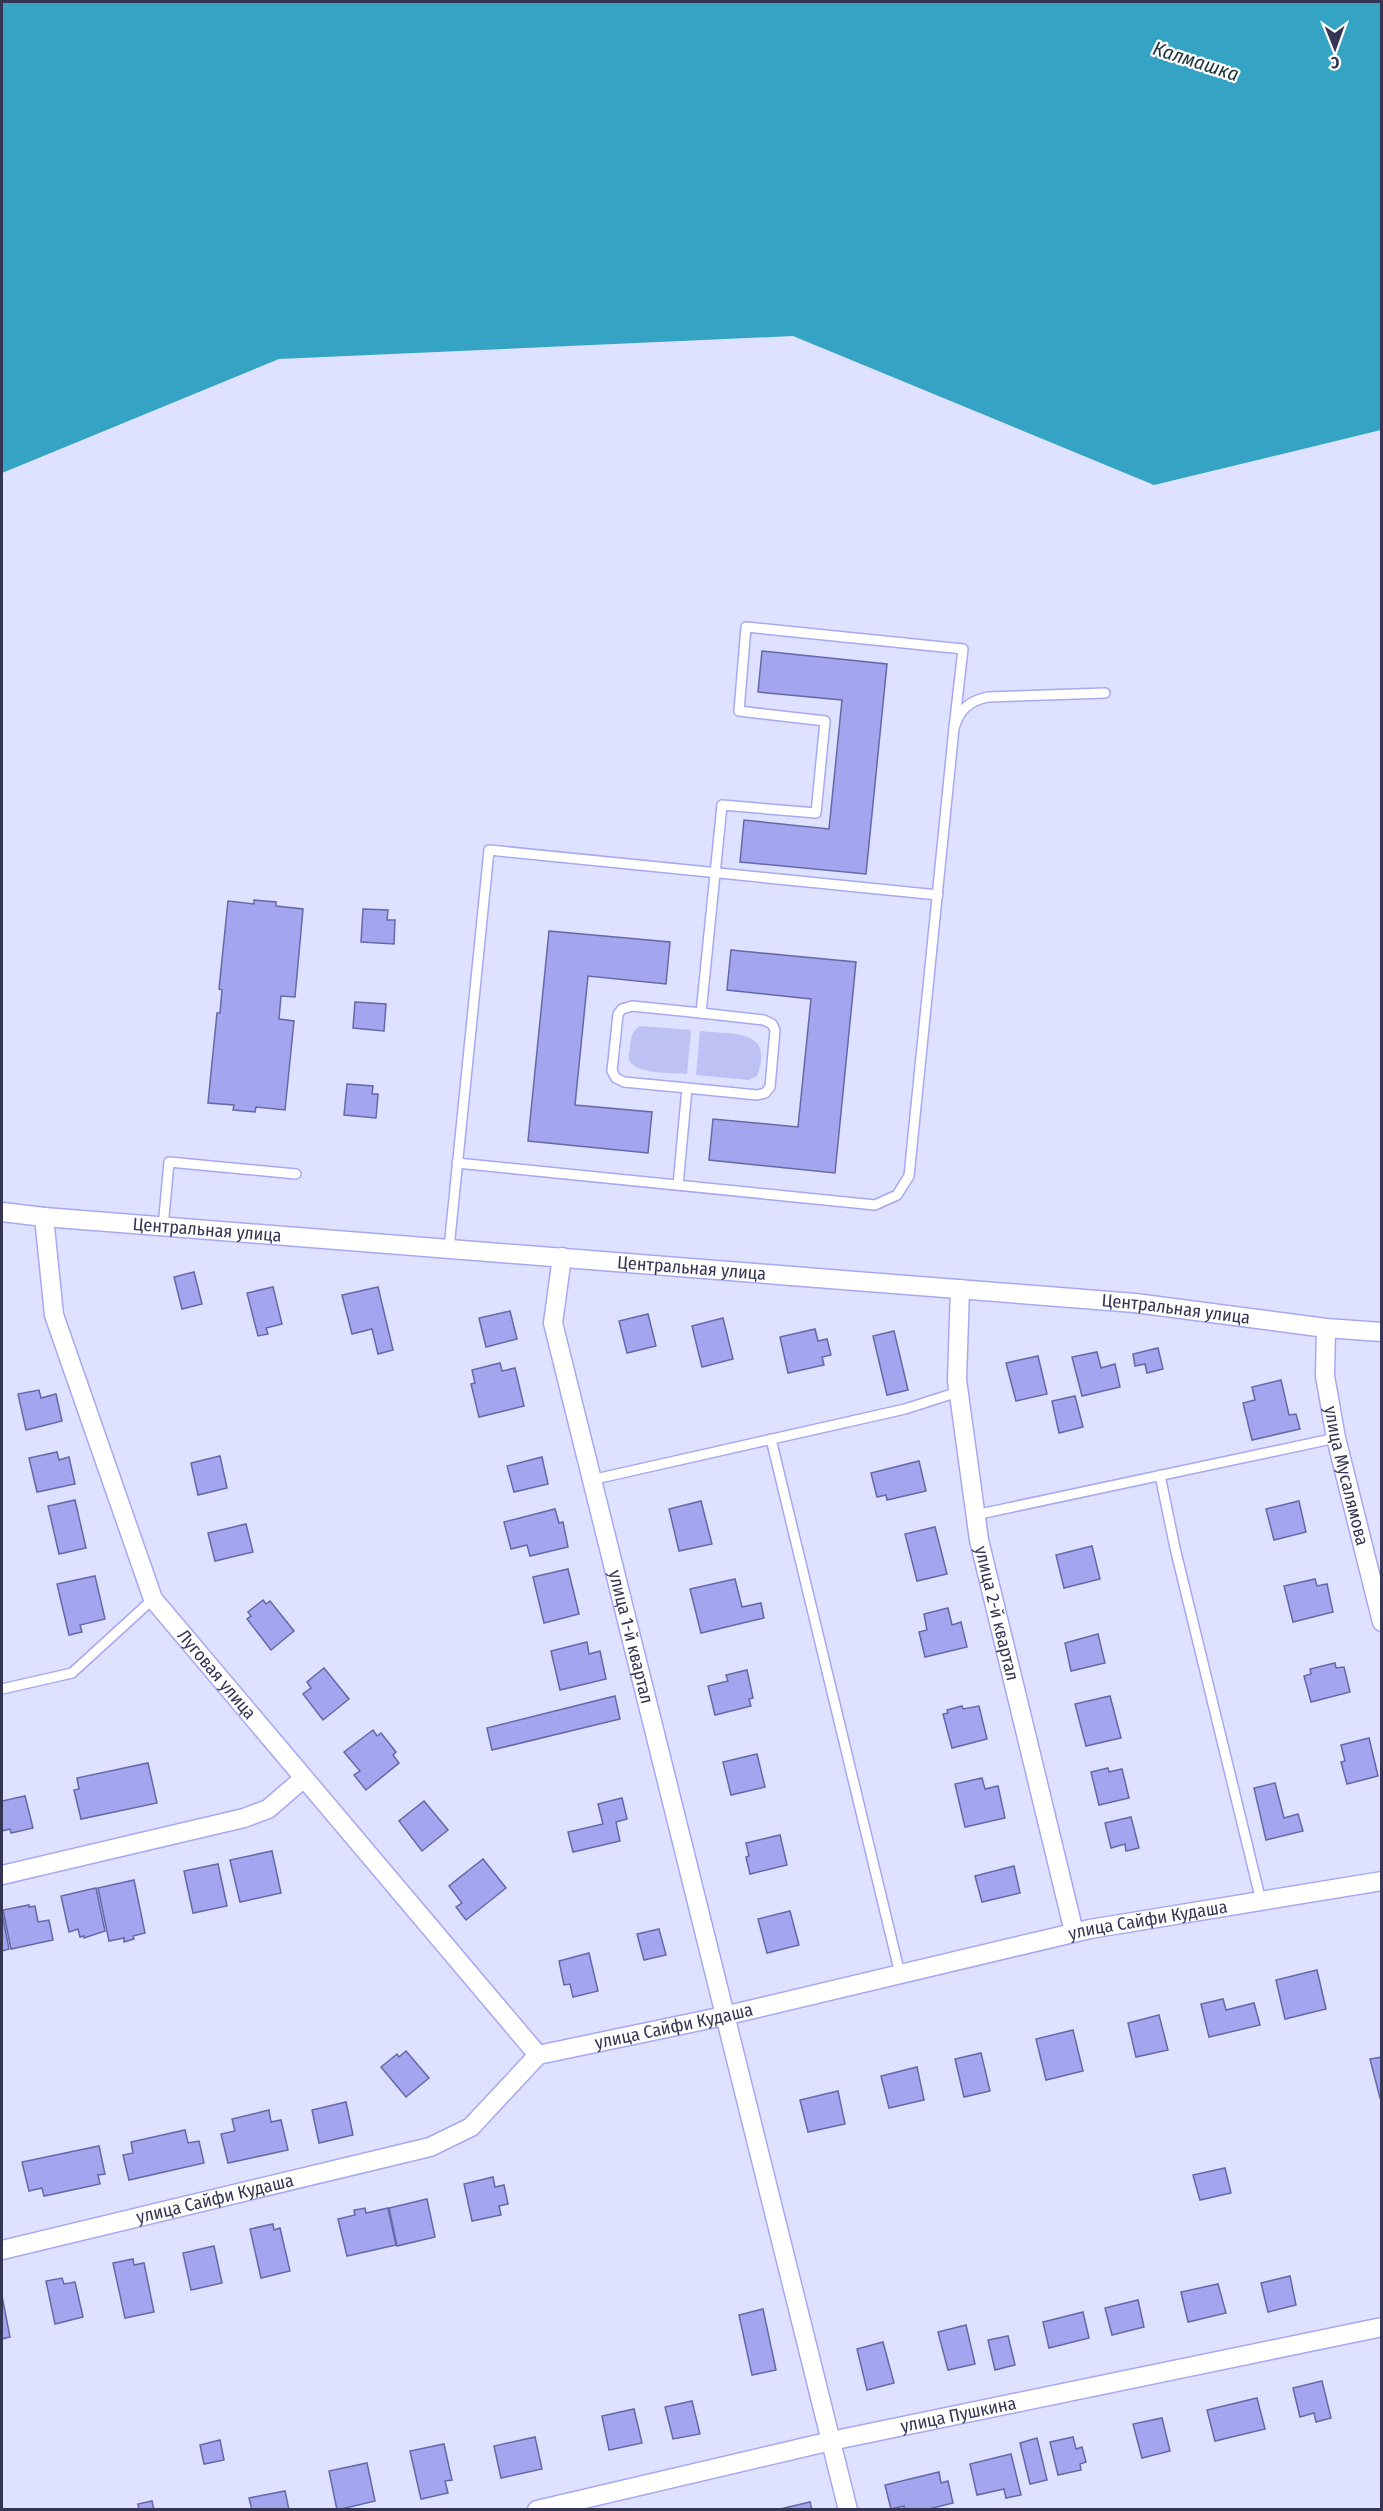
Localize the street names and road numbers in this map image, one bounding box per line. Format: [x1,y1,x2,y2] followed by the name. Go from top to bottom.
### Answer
[132,1213,283,1247] street label: Центральная улица
[616,1251,767,1285] street label: Центральная улица
[1101,1289,1252,1329] street label: Центральная улица
[1320,1404,1373,1548] street label: улица Мусалямова
[970,1544,1024,1683] street label: улица 2-й квартал
[604,1568,658,1706] street label: улица 1-й квартал
[173,1625,261,1724] street label: Луговая улица
[1066,1896,1229,1945] street label: улица Сайфи Кудаша
[593,1999,755,2054] street label: улица Сайфи Кудаша
[134,2169,296,2228] street label: улица Сайфи Кудаша
[898,2392,1018,2437] street label: улица Пушкина

